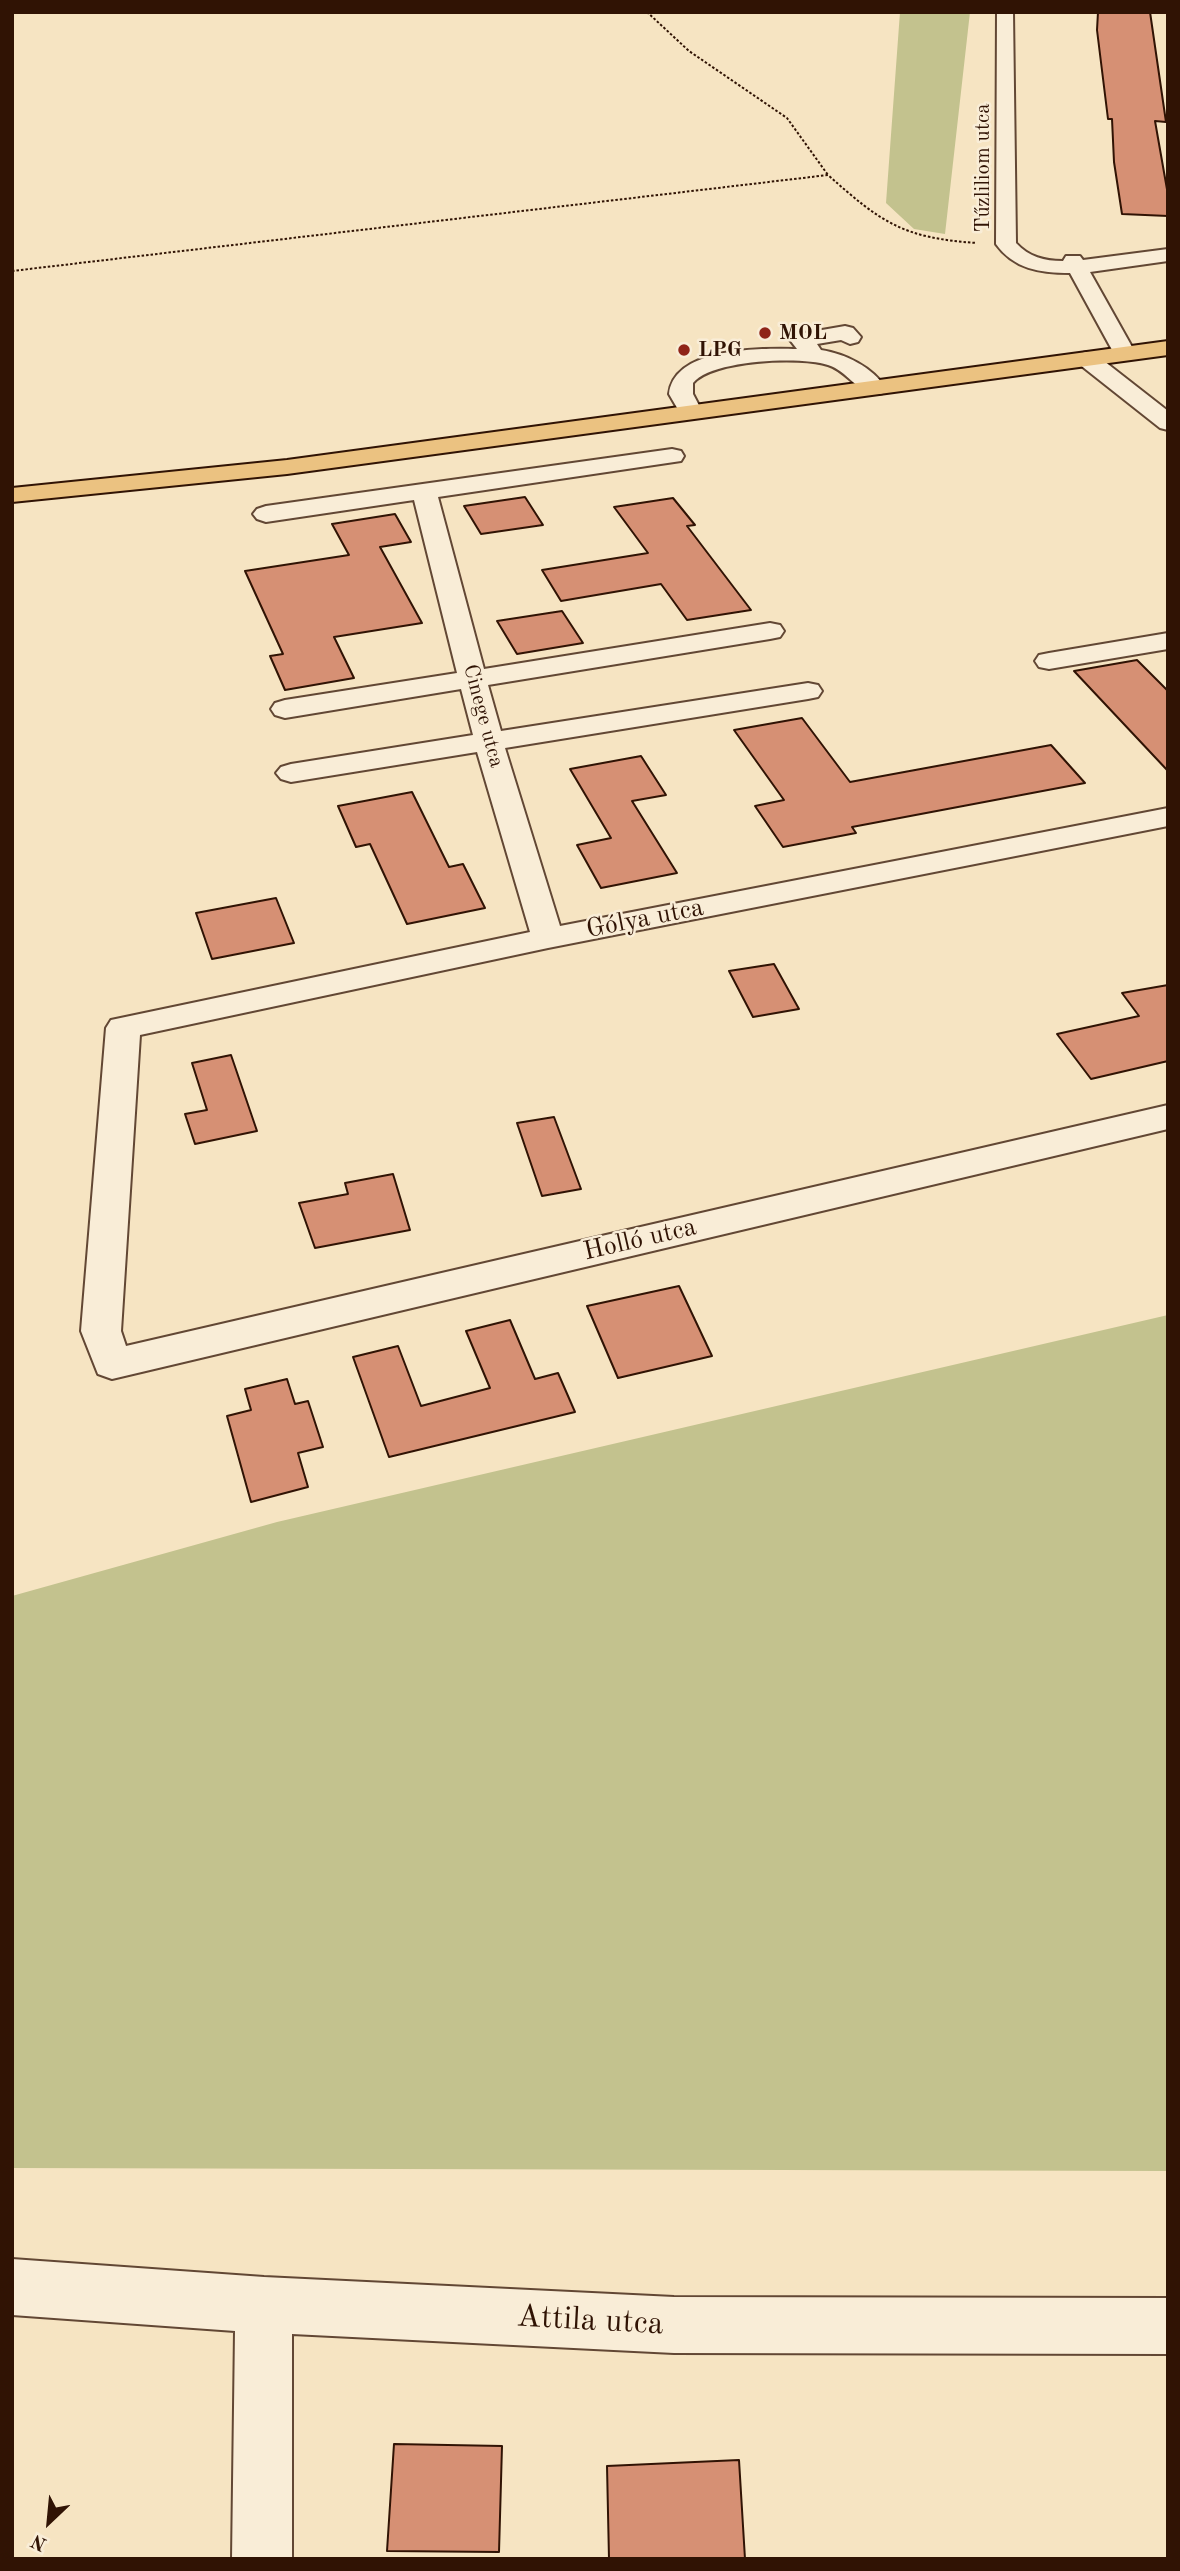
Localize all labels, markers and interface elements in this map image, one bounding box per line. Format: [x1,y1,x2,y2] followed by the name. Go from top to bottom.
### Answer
[970,103,996,233] street label: Tűzliliom utca
[779,320,827,346] place label: MOL
[757,325,773,341] marker: MOL
[698,337,742,363] place label: LPG
[676,342,692,358] marker: LPG
[457,662,509,770] street label: Cinege utca
[584,892,706,946] street label: Gólya utca
[581,1212,699,1268] street label: Holló utca
[516,2298,664,2344] street label: Attila utca
[14,2487,84,2557] north arrow
[29,2530,50,2553] text: N

